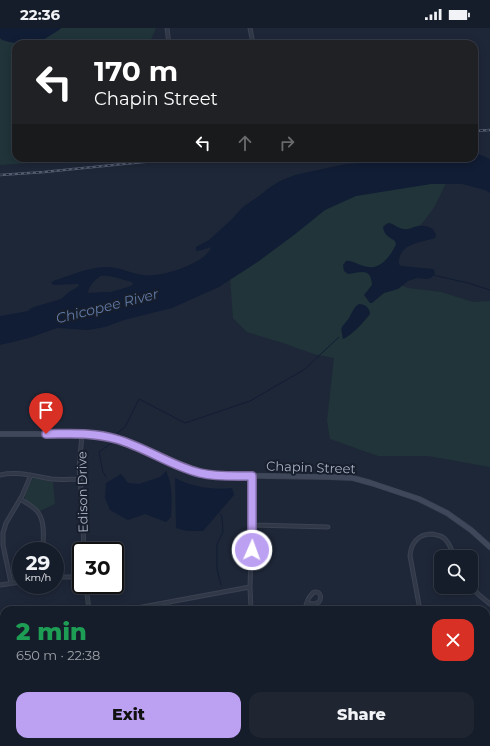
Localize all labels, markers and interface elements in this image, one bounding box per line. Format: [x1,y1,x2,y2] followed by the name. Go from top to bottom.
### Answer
[20,5,60,24] text: 22:36
[94,54,178,88] text: 170 m
[28,56,80,108] icon: left
[94,88,218,110] text: Chapin Street
[192,132,214,154] icon: left
[234,132,256,154] icon: ahead
[276,132,298,154] icon: right
[54,284,161,327] water label: Chicopee River
[29,393,63,434] pin
[35,399,57,421] icon: arrive
[73,451,91,533] street label: Edison Drive
[266,457,356,477] street label: Chapin Street
[231,529,273,571] position arrow
[72,542,124,594] speed limit sign: 30
[434,550,478,594] map controls
[434,550,478,594] button: search
[26,551,50,575] text: 29
[25,571,51,584] text: km/h
[16,617,87,646] text: 2 min
[432,619,474,661] button: close
[16,647,100,663] text: 650 m · 22:38
[16,692,241,738] button: Exit
[249,692,474,738] button: Share

